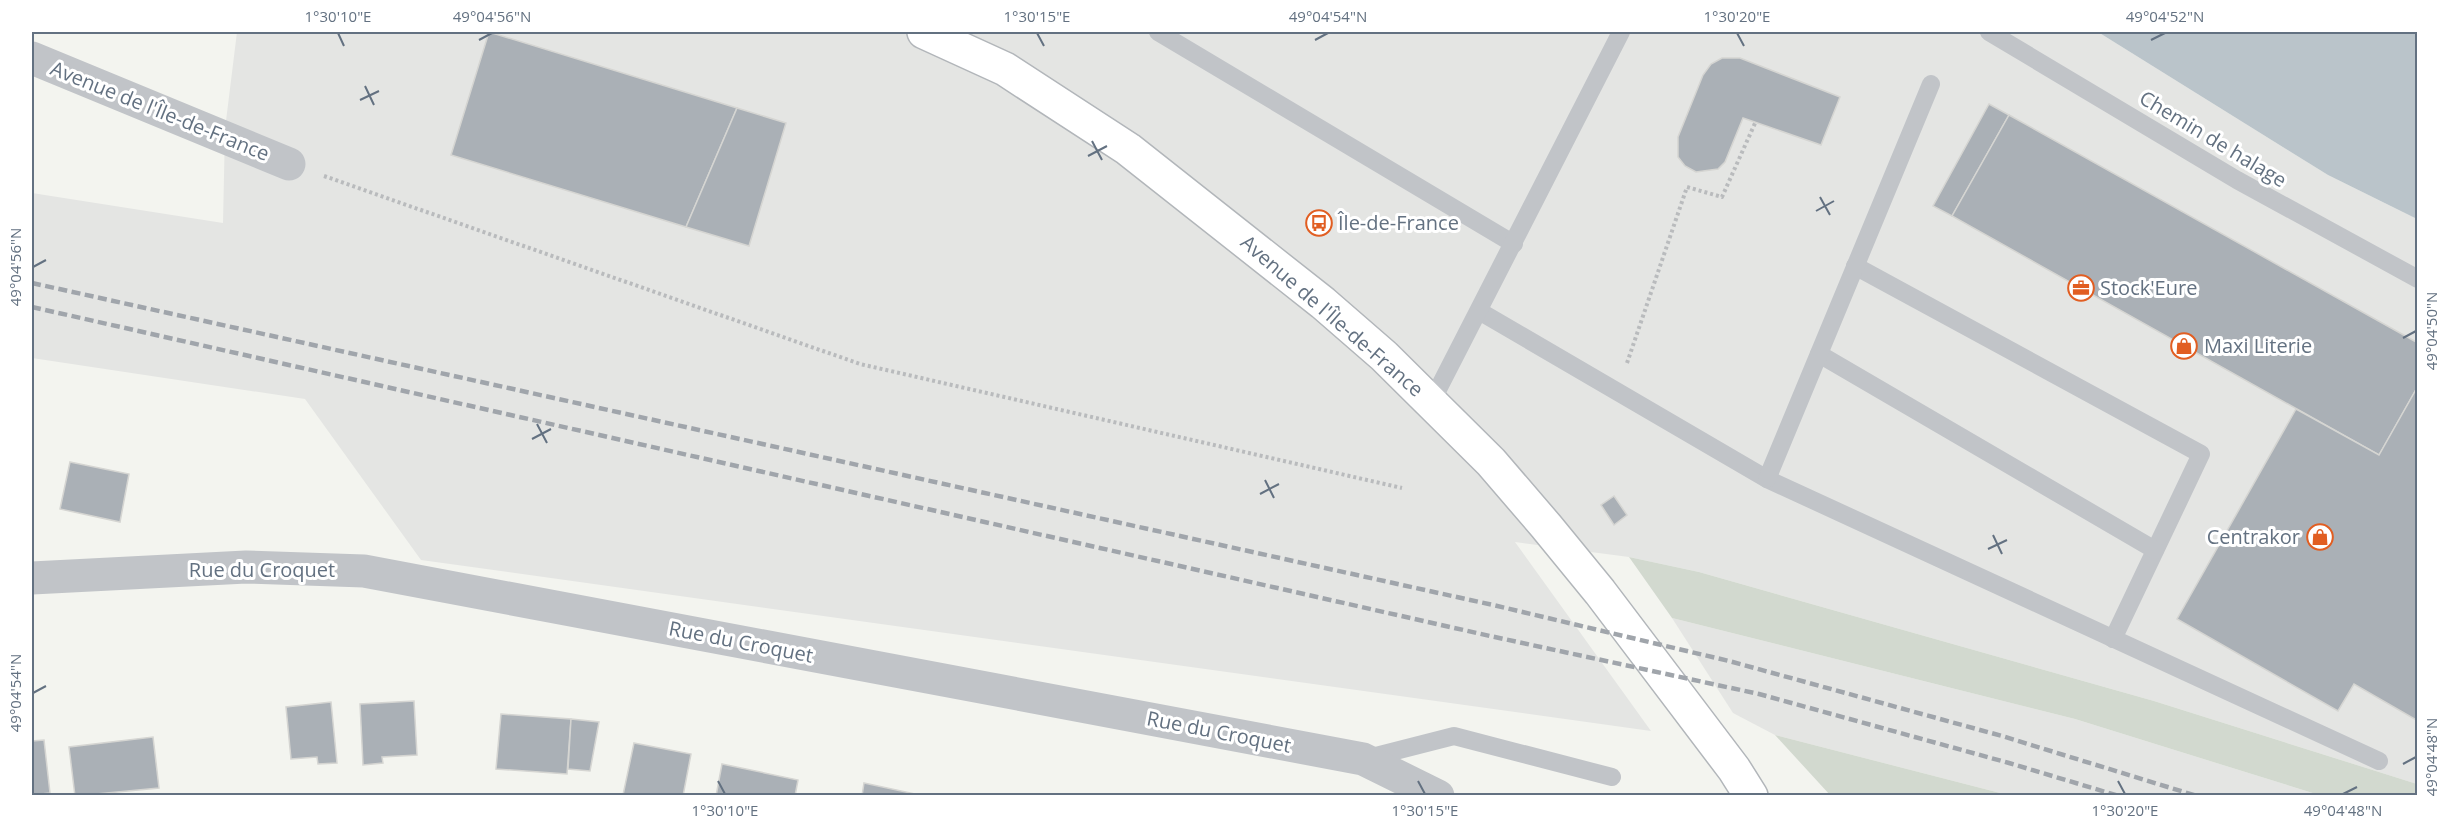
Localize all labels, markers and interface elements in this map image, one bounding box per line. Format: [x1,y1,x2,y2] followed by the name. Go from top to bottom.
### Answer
[305,6,371,26] text: 1°30'10"E
[453,6,531,26] text: 49°04'56"N
[1004,6,1070,26] text: 1°30'15"E
[1289,6,1367,26] text: 49°04'54"N
[1704,6,1770,26] text: 1°30'20"E
[2126,6,2204,26] text: 49°04'52"N
[47,54,274,167] street label: Avenue de l'Île-de-France
[2135,84,2292,193] street label: Chemin de halage
[1304,208,1334,238] bus stop icon: Île-de-France
[1337,209,1459,236] place label: Île-de-France
[5,228,25,306] text: 49°04'56"N
[1235,229,1429,403] street label: Avenue de l'Île-de-France
[2066,273,2096,303] office icon: Stock'Eure
[2100,274,2197,301] place label: Stock'Eure
[2421,292,2441,370] text: 49°04'50"N
[2169,331,2199,361] shop icon: Maxi Literie
[2204,332,2312,359] place label: Maxi Literie
[2305,522,2335,552] shop icon: Centrakor
[2207,523,2300,550] place label: Centrakor
[189,556,335,583] street label: Rue du Croquet
[667,614,816,669] street label: Rue du Croquet
[5,654,25,732] text: 49°04'54"N
[1145,704,1294,759] street label: Rue du Croquet
[2421,718,2441,796] text: 49°04'48"N
[692,800,758,820] text: 1°30'10"E
[1392,800,1458,820] text: 1°30'15"E
[2092,800,2158,820] text: 1°30'20"E
[2304,800,2382,820] text: 49°04'48"N

